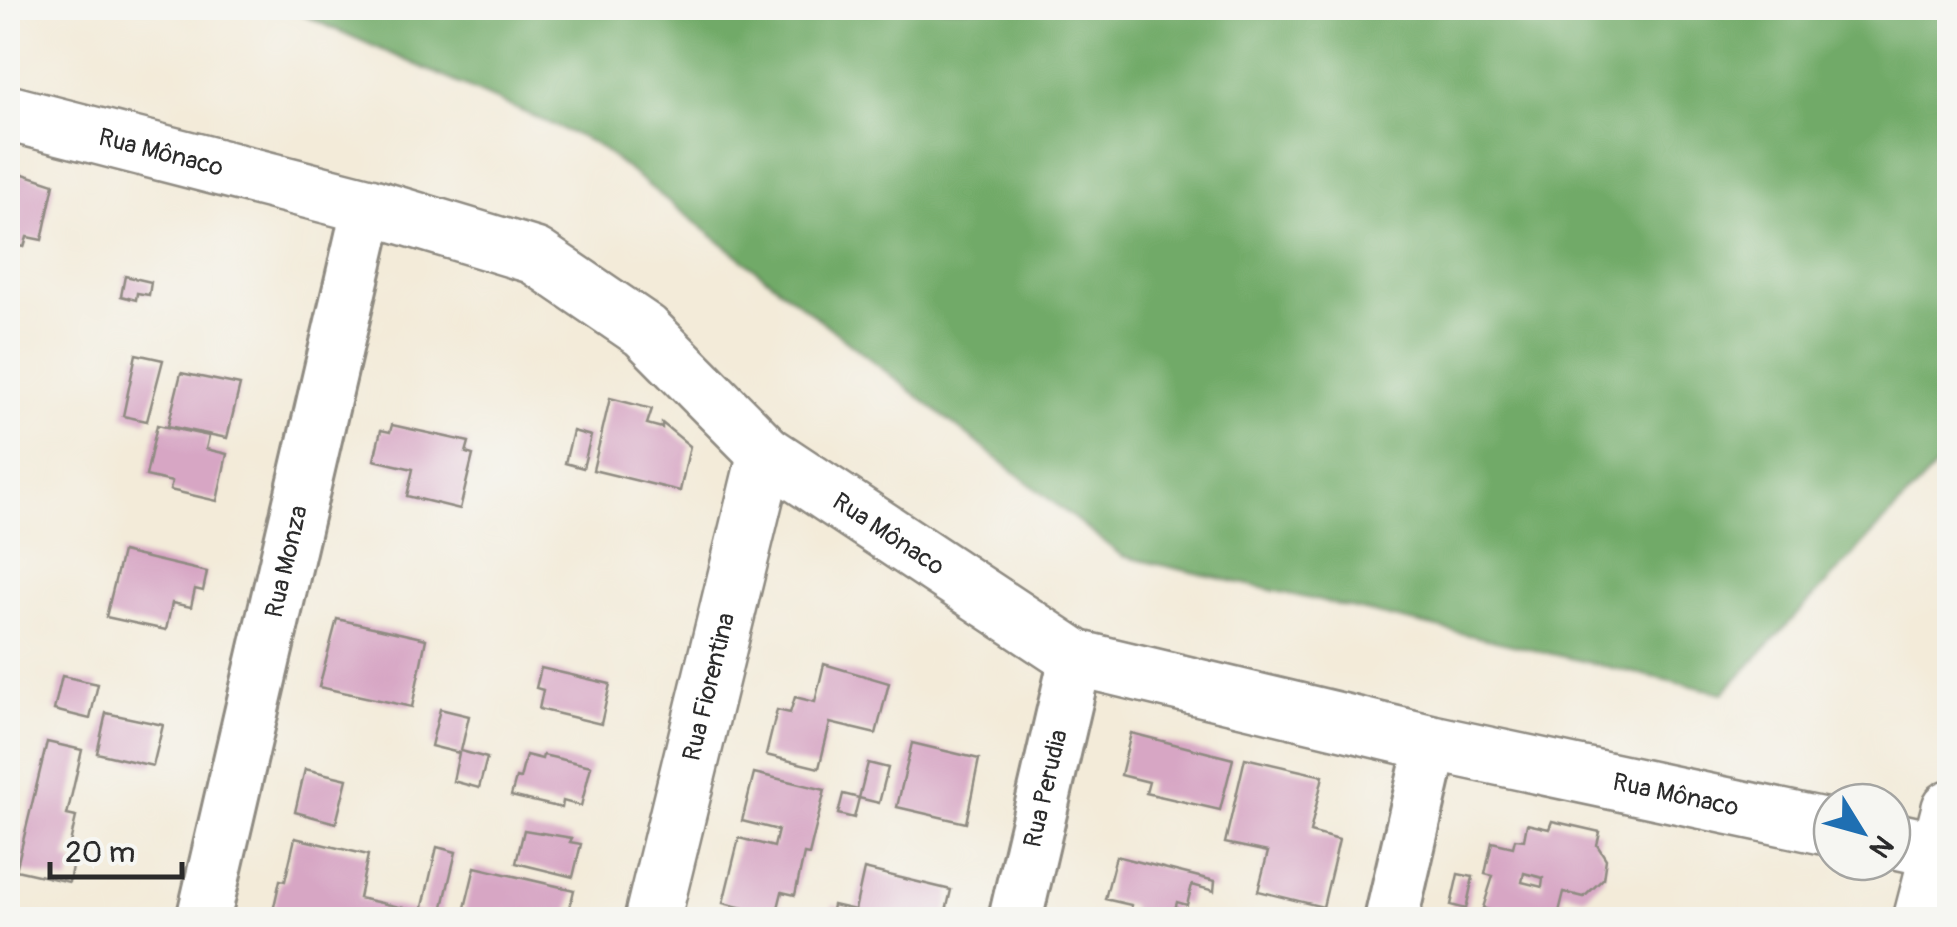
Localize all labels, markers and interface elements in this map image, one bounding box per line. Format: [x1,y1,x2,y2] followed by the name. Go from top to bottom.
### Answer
[95,121,227,183] street label: Rua Mônaco
[827,486,950,582] street label: Rua Mônaco
[258,502,314,621] street label: Rua Monza
[676,610,742,764] street label: Rua Fiorentina
[1017,726,1074,851] street label: Rua Perudia
[1610,766,1741,823] street label: Rua Mônaco
[1812,782,1912,882] north arrow
[50,817,182,879] scale bar
[1861,828,1900,864] text: N
[65,834,135,871] text: 20 m

